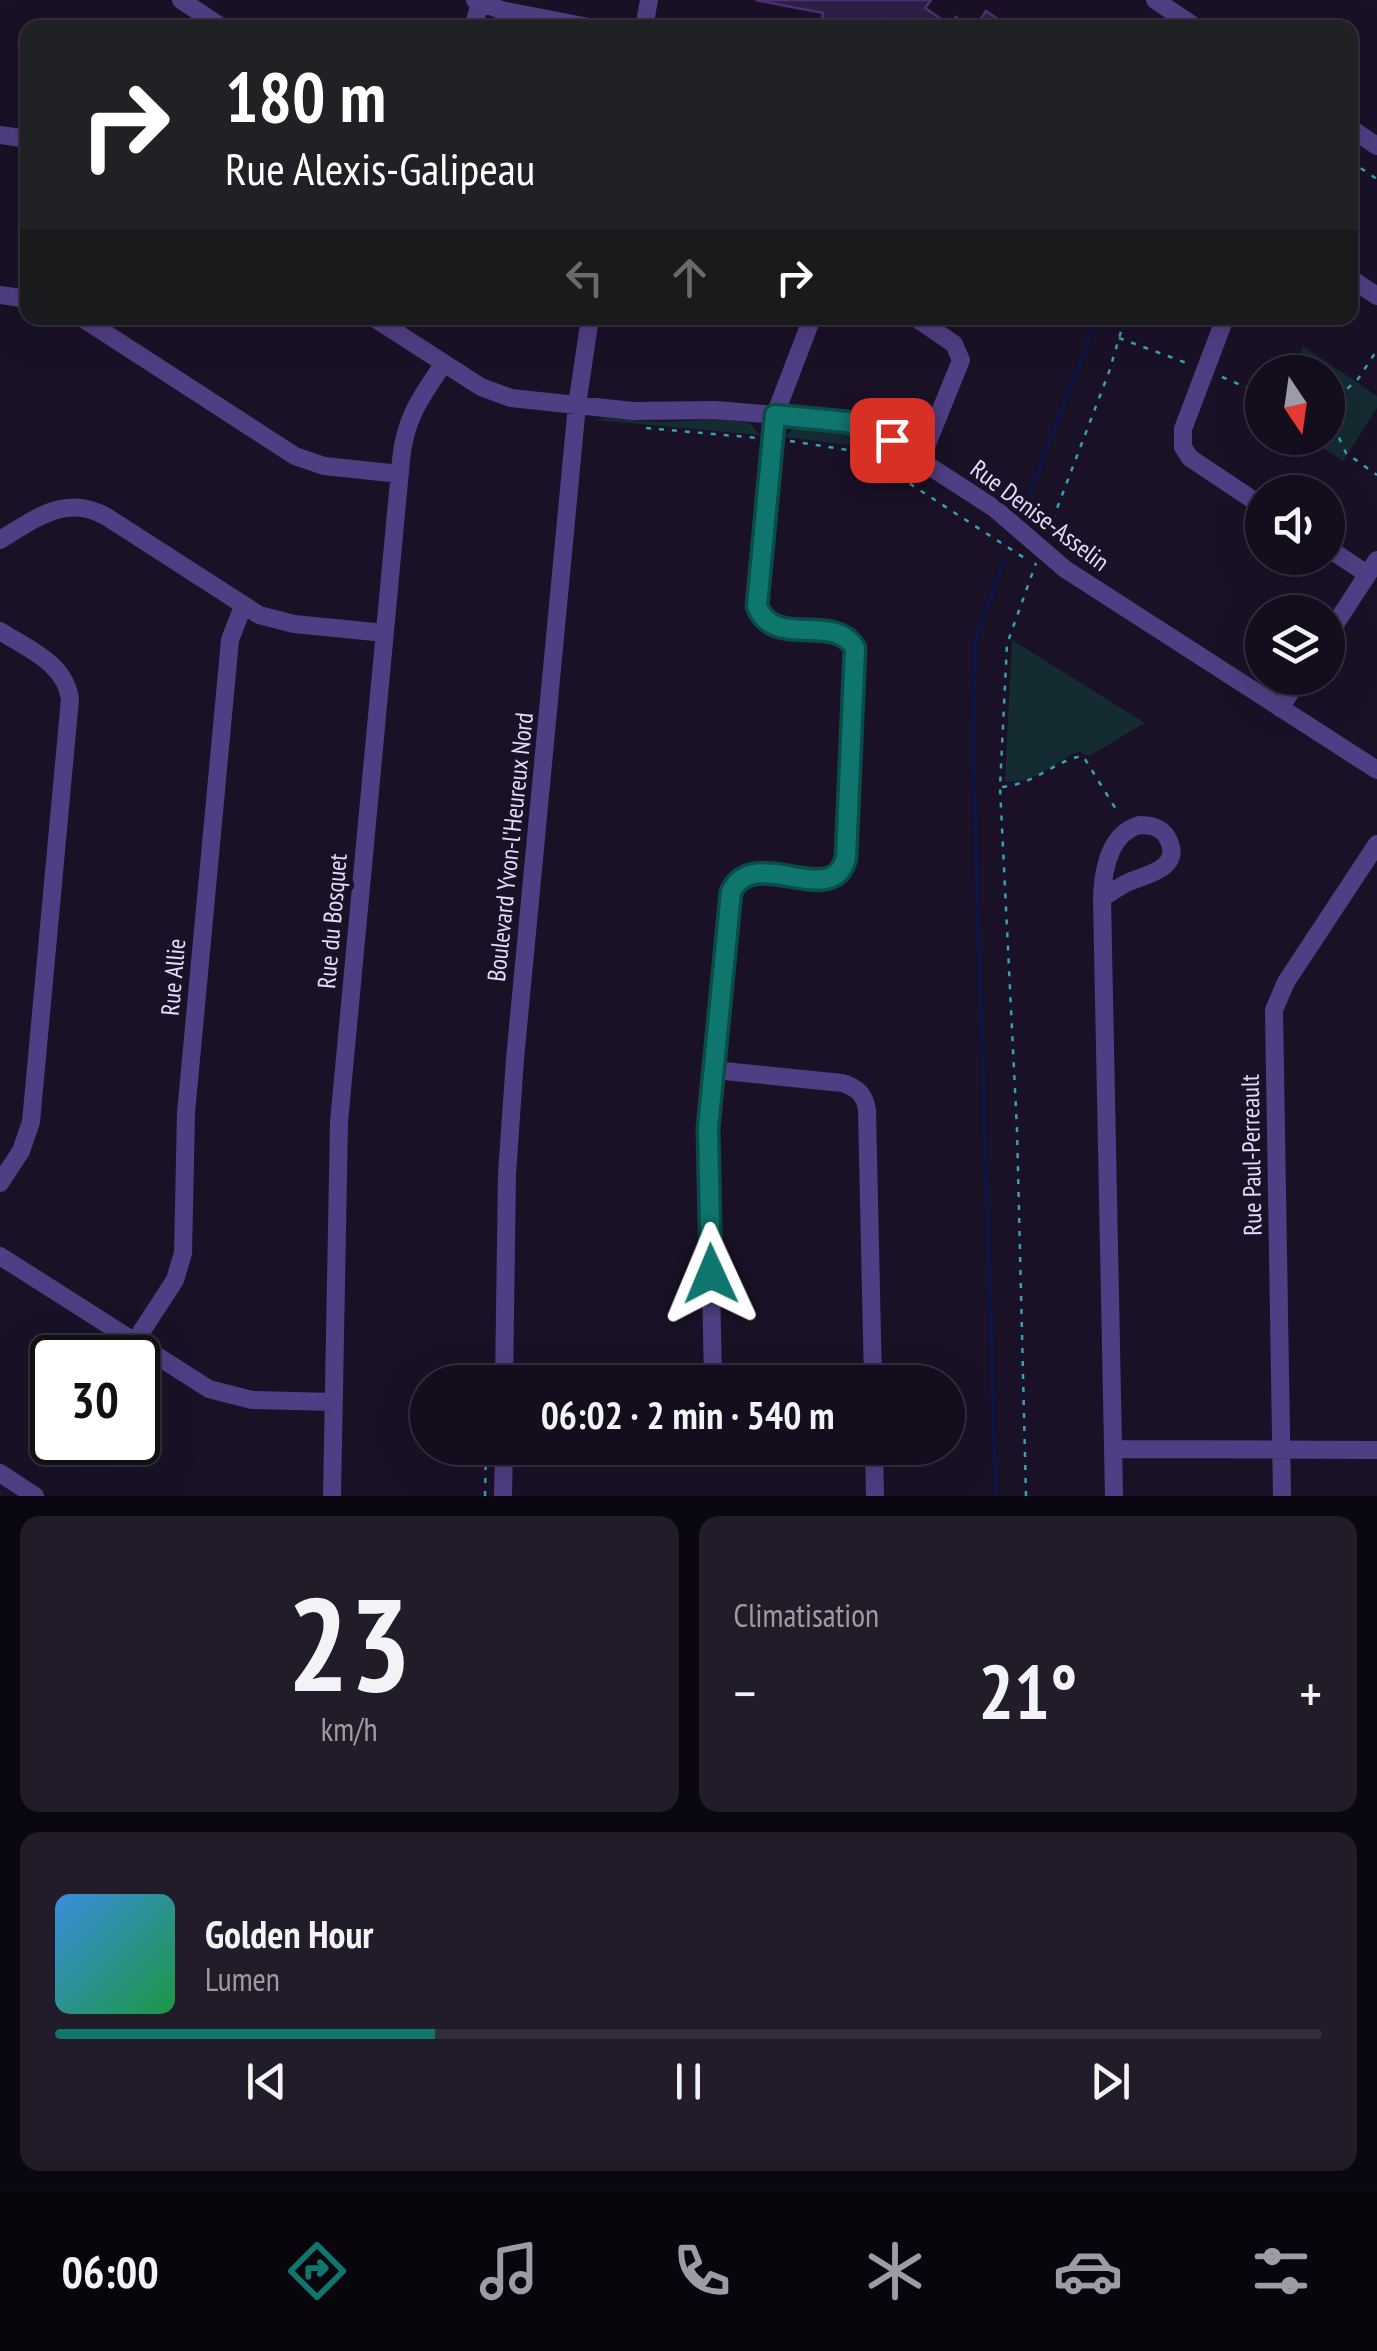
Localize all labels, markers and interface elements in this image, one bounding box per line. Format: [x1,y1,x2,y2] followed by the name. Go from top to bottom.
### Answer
[225,51,386,141] text: 180 m
[60,60,190,190] icon: right
[225,139,535,197] text: Rue Alexis-Galipeau
[557,250,612,305] icon: left
[662,250,717,305] icon: ahead
[767,250,822,305] icon: right
[1245,355,1345,455] north arrow
[1245,355,1345,695] map controls
[850,398,935,483] pin
[865,413,920,468] icon: arrive
[964,452,1116,578] street label: Rue Denise-Asselin
[1245,475,1345,575] button: sound
[1245,595,1345,695] button: layers
[480,711,540,983] street label: Boulevard Yvon-l'Heureux Nord
[310,852,354,990] street label: Rue du Bosquet
[154,937,192,1017] street label: Rue Allie
[1234,1074,1268,1236] street label: Rue Paul-Perreault
[659,1222,763,1326] position arrow
[30,1335,160,1465] speed limit sign: 30
[541,1390,834,1439] text: 06:02 · 2 min · 540 m
[287,1559,411,1727] text: 23
[734,1594,879,1636] text: Climatisation
[978,1643,1077,1740] text: 21°
[734,1657,756,1728] text: −
[1299,1657,1322,1728] text: +
[321,1708,378,1750] text: km/h
[205,1909,374,1958] text: Golden Hour
[205,1958,280,2000] text: Lumen
[239,2054,294,2109] icon: previous
[661,2054,716,2109] icon: pause
[1083,2054,1138,2109] icon: next
[282,2236,352,2306] icon: directions
[474,2236,544,2306] icon: music
[667,2236,737,2306] icon: phone
[860,2236,930,2306] icon: climate
[1053,2236,1123,2306] icon: car
[1246,2236,1316,2306] icon: filters
[61,2242,159,2300] text: 06:00

